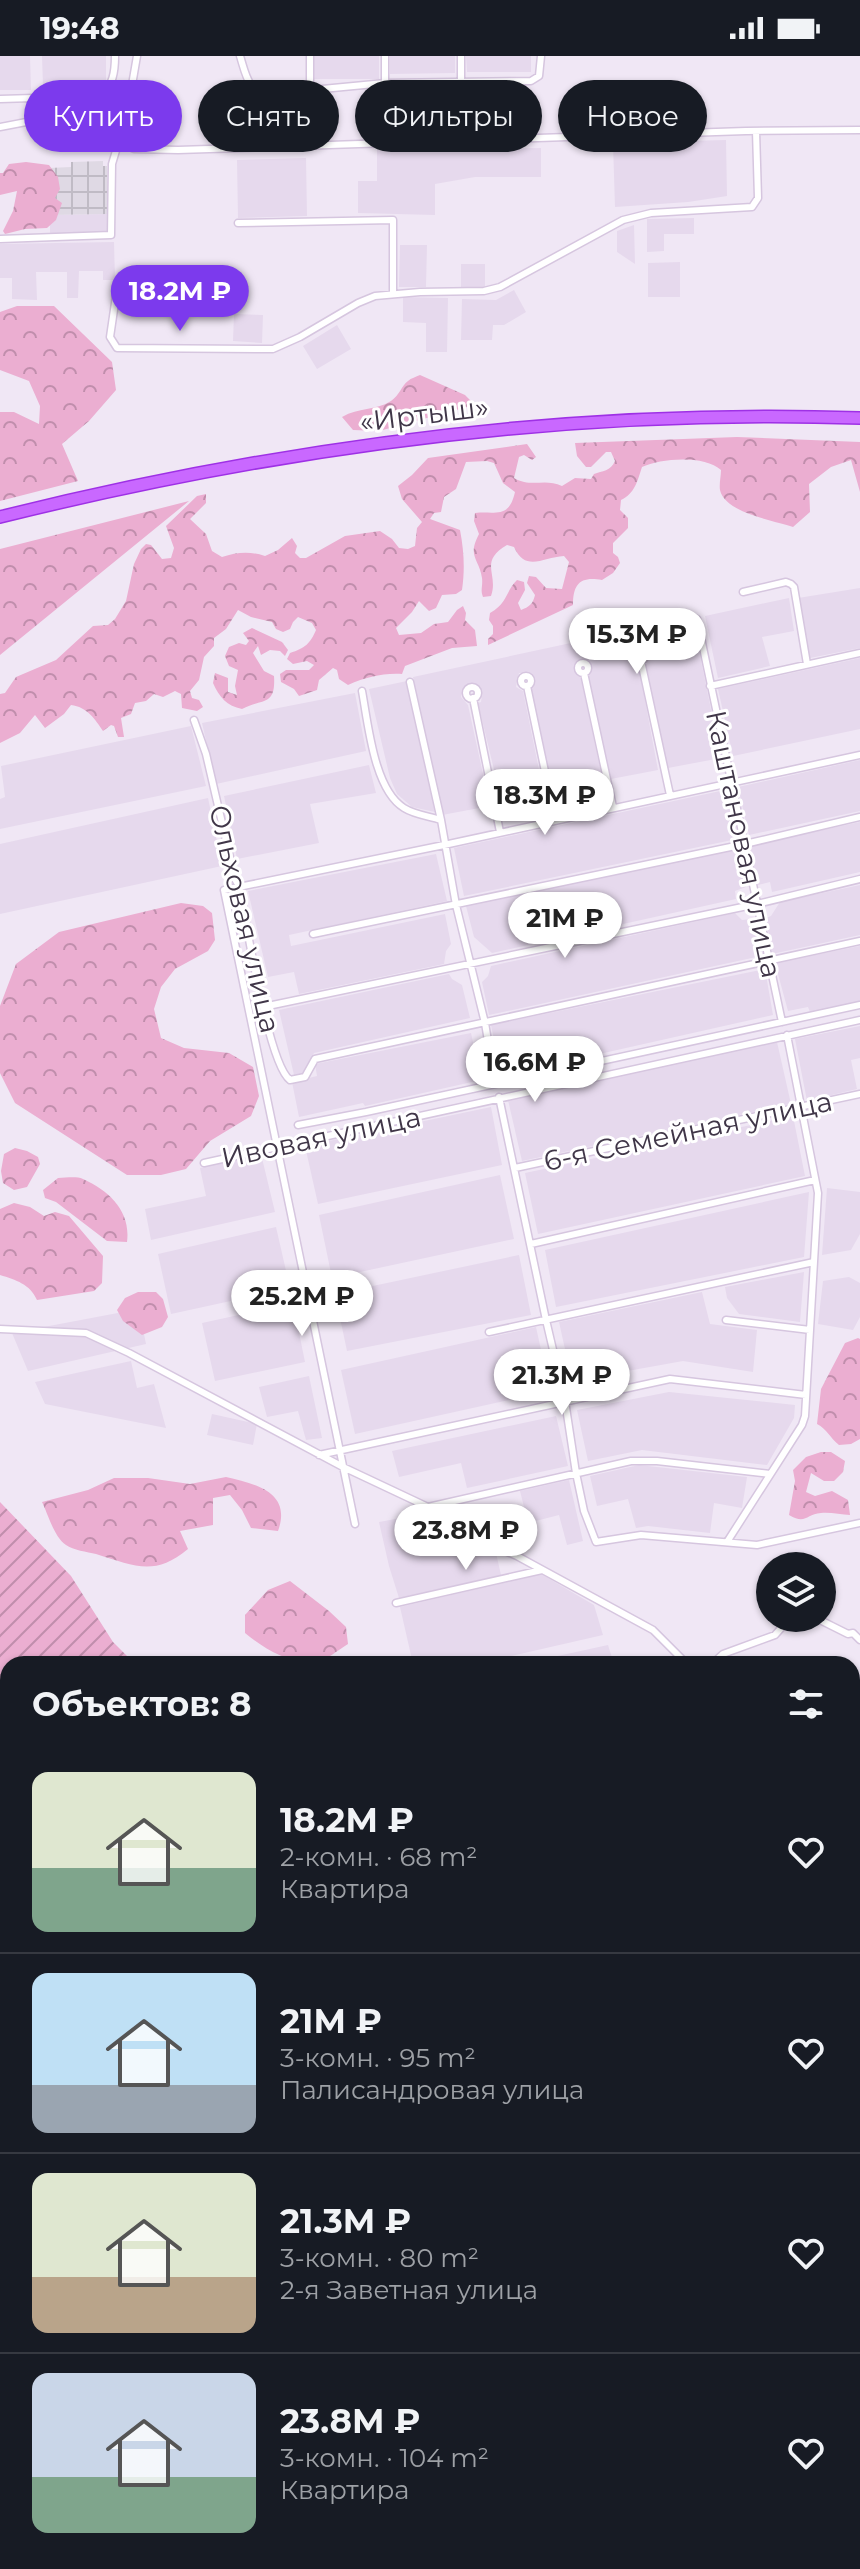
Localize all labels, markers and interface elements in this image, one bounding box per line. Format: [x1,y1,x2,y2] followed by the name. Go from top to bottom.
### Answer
[40,10,120,47] text: 19:48
[24,80,182,152] chip: Купить
[198,80,339,152] chip: Снять
[355,80,542,152] chip: Фильтры
[558,80,707,152] chip: Новое
[106,265,254,333] pin: 18.2M ₽
[129,275,231,307] text: 18.2M ₽
[358,389,490,439] street label: «Иртыш»
[563,608,711,676] pin: 15.3M ₽
[587,618,687,650] text: 15.3M ₽
[699,707,789,981] street label: Каштановая улица
[471,769,619,837] pin: 18.3M ₽
[494,779,596,811] text: 18.3M ₽
[202,802,288,1036] street label: Ольховая улица
[509,892,621,960] pin: 21M ₽
[526,902,604,934] text: 21M ₽
[461,1036,609,1104] pin: 16.6M ₽
[484,1046,586,1078] text: 16.6M ₽
[541,1084,835,1178] street label: 6-я Семейная улица
[218,1099,424,1175] street label: Ивовая улица
[228,1270,376,1338] pin: 25.2M ₽
[249,1280,355,1312] text: 25.2M ₽
[488,1349,636,1417] pin: 21.3M ₽
[512,1359,612,1391] text: 21.3M ₽
[392,1504,540,1572] pin: 23.8M ₽
[412,1514,520,1546] text: 23.8M ₽
[756,1552,836,1632] map controls
[756,1552,836,1632] button: layers
[784,1682,828,1726] icon: filters
[32,1683,251,1725] text: Объектов: 8
[280,1799,414,1841] text: 18.2M ₽
[96,1804,192,1900] icon: home
[784,1830,828,1874] icon: heart
[280,1841,477,1873] text: 2-комн. · 68 m²
[280,1873,409,1905] text: Квартира
[280,2000,382,2042] text: 21M ₽
[96,2005,192,2101] icon: home
[784,2031,828,2075] icon: heart
[280,2042,476,2074] text: 3-комн. · 95 m²
[280,2074,584,2106] text: Палисандровая улица
[280,2200,411,2242] text: 21.3M ₽
[96,2205,192,2301] icon: home
[784,2231,828,2275] icon: heart
[280,2242,479,2274] text: 3-комн. · 80 m²
[280,2274,538,2306] text: 2-я Заветная улица
[280,2400,420,2442] text: 23.8M ₽
[96,2405,192,2501] icon: home
[784,2431,828,2475] icon: heart
[280,2442,489,2474] text: 3-комн. · 104 m²
[280,2474,409,2506] text: Квартира

